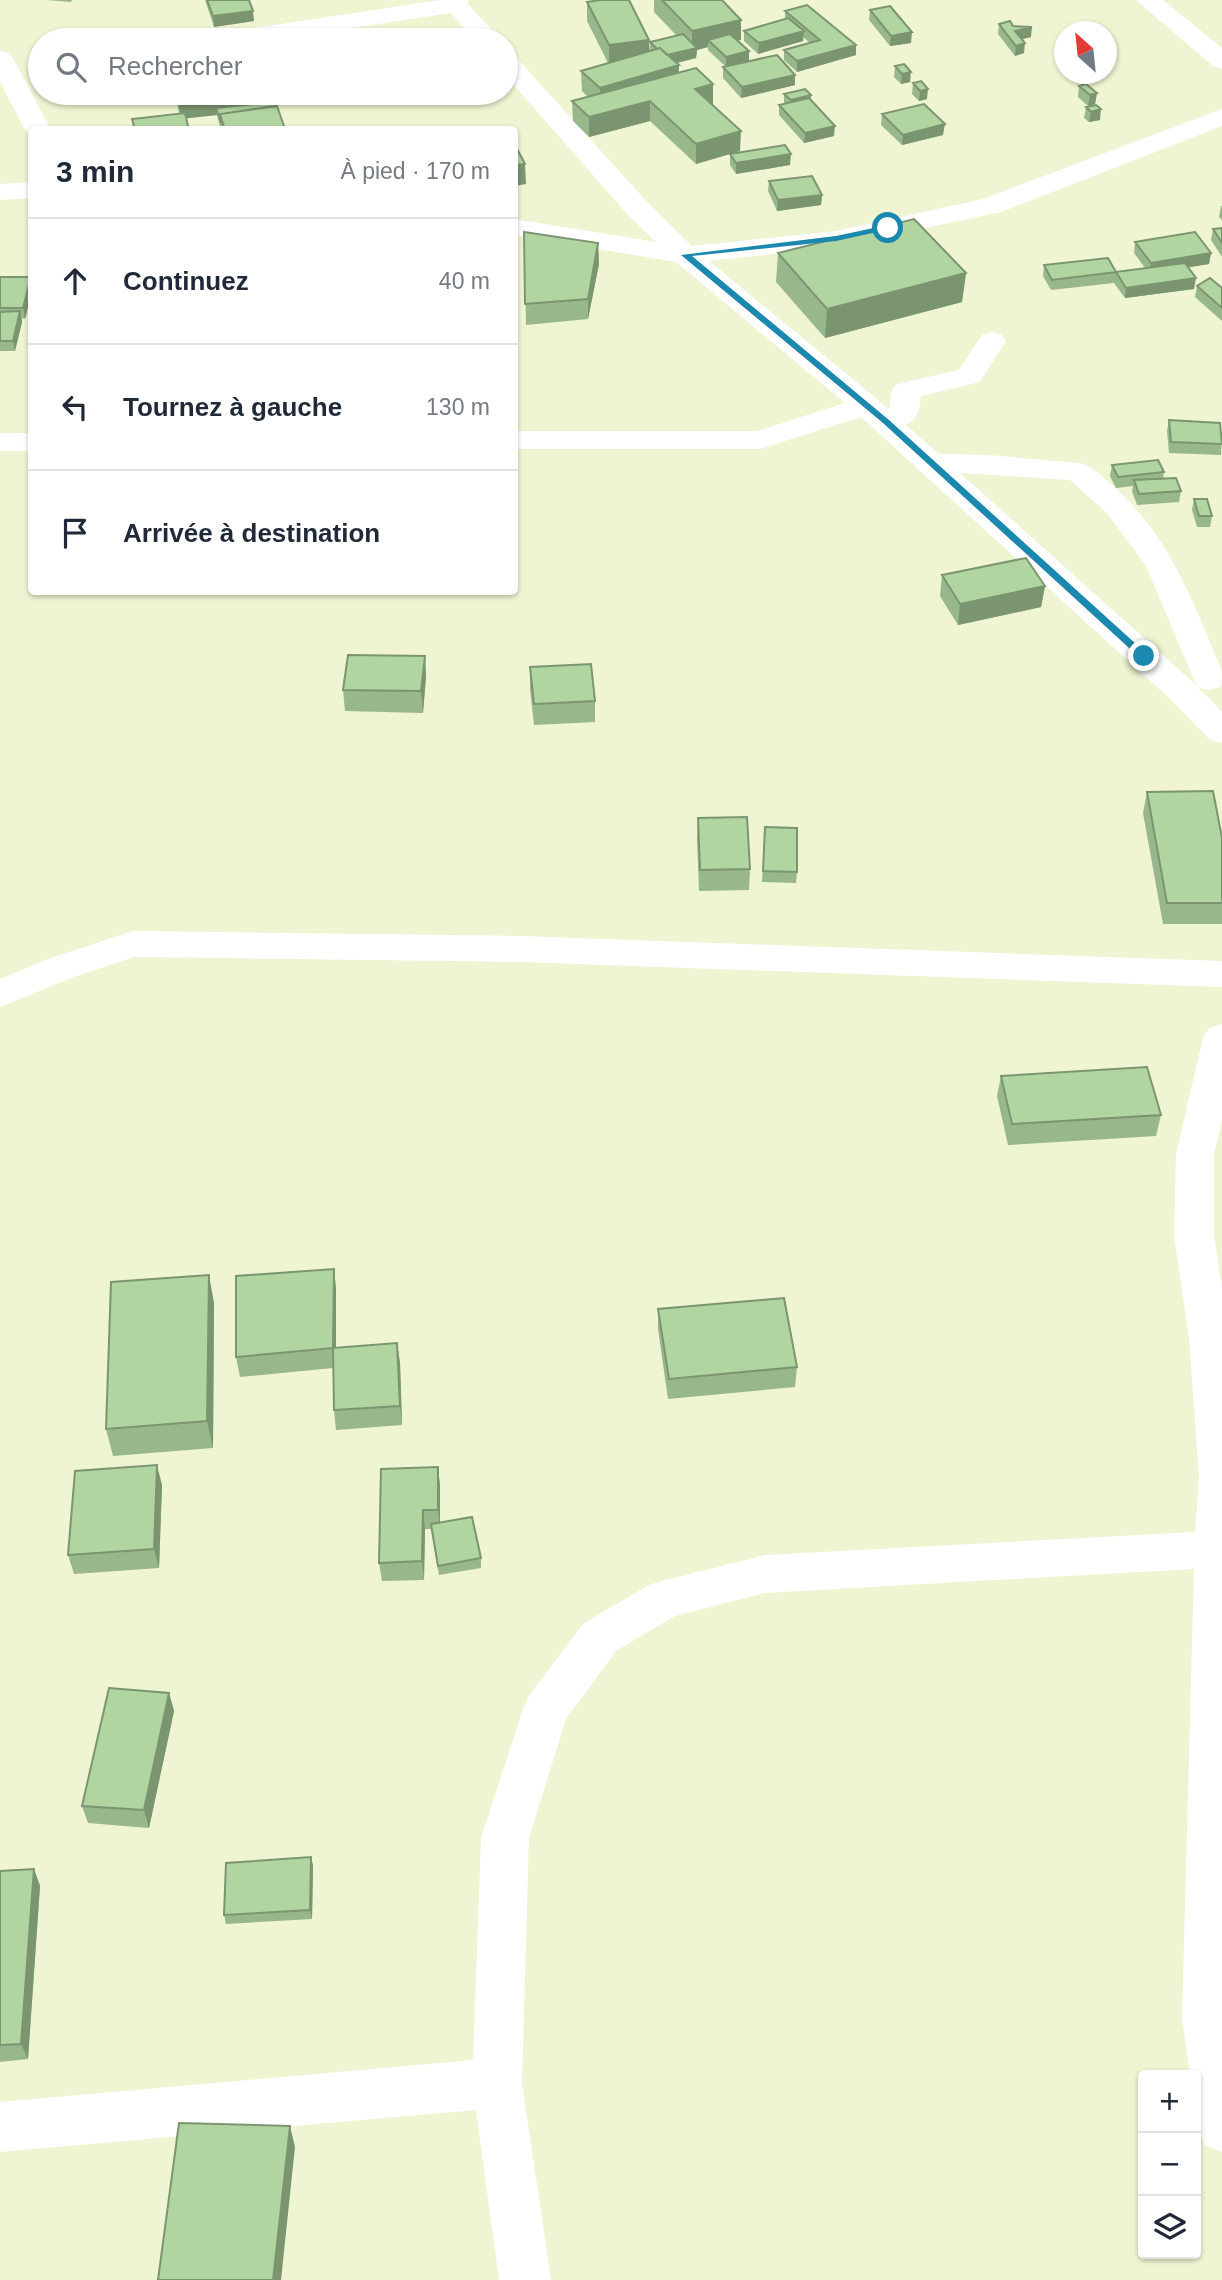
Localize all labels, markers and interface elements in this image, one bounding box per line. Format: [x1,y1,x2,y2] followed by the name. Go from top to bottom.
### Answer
[1054,21,1117,84] north arrow
[28,28,518,105] search box
[52,48,90,86] icon: search
[108,51,242,81] text: Rechercher
[56,155,134,188] text: 3 min
[340,158,490,184] text: À pied · 170 m
[872,212,903,243] route start
[56,262,94,300] icon: ahead
[123,266,249,296] text: Continuez
[439,268,490,294] text: 40 m
[56,388,94,426] icon: left
[123,392,342,422] text: Tournez à gauche
[426,394,490,420] text: 130 m
[56,514,94,552] icon: arrive
[123,518,380,548] text: Arrivée à destination
[1128,640,1159,671] route end
[1138,2070,1201,2259] map controls
[1138,2070,1201,2133] button: +
[1138,2133,1201,2196] button: −
[1138,2196,1201,2259] button: layers

